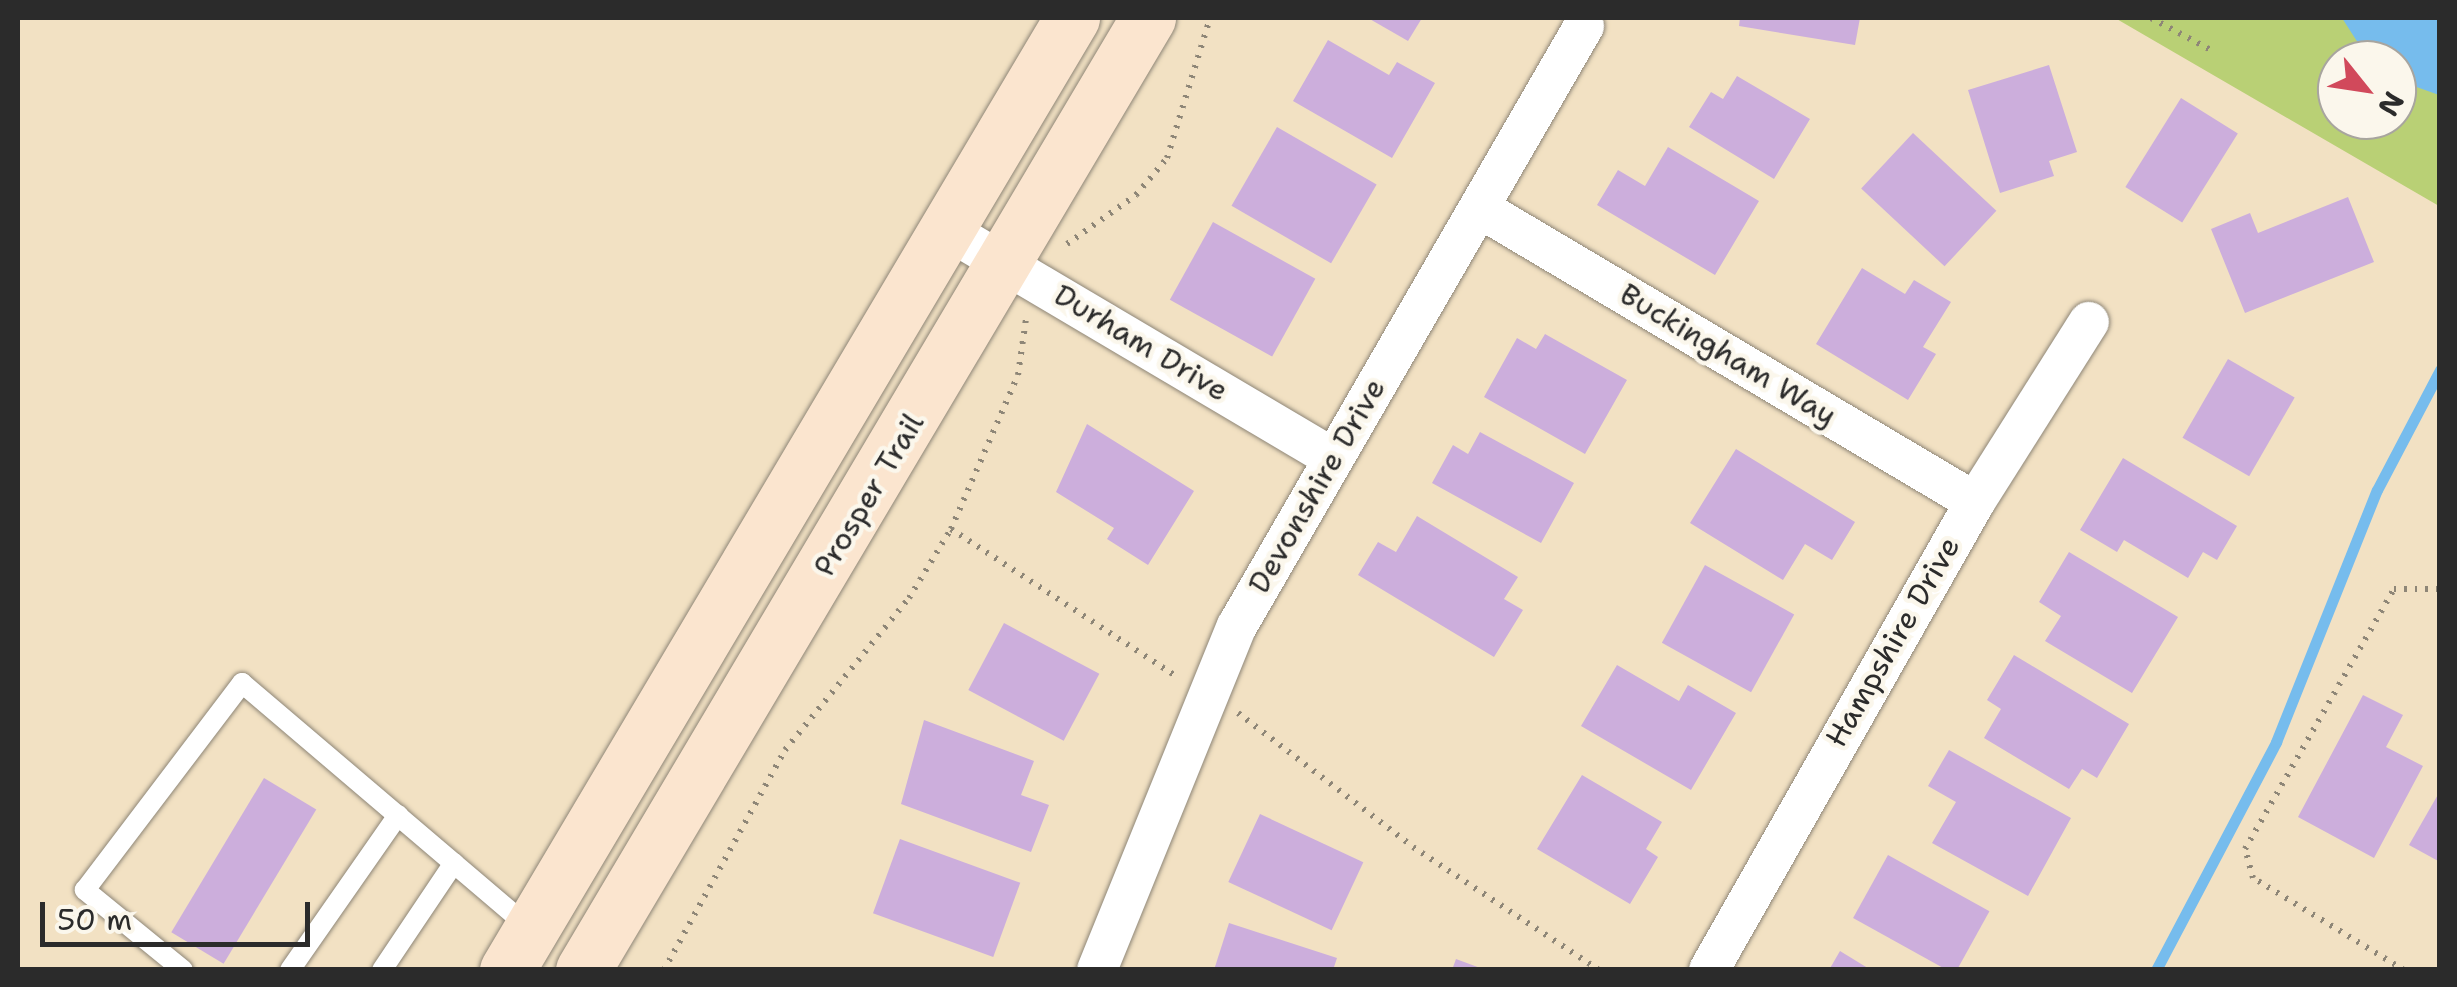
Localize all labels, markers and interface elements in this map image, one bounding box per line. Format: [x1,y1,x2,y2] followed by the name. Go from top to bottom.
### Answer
[2317,40,2417,140] north arrow
[2369,85,2413,123] text: N
[1613,276,1843,434] street label: Buckingham Way
[1047,277,1235,409] street label: Durham Drive
[1241,372,1393,600] street label: Devonshire Drive
[806,407,932,583] street label: Prosper Trail
[1818,531,1968,753] street label: Hampshire Drive
[45,882,315,944] scale bar
[57,899,132,940] text: 50 m

